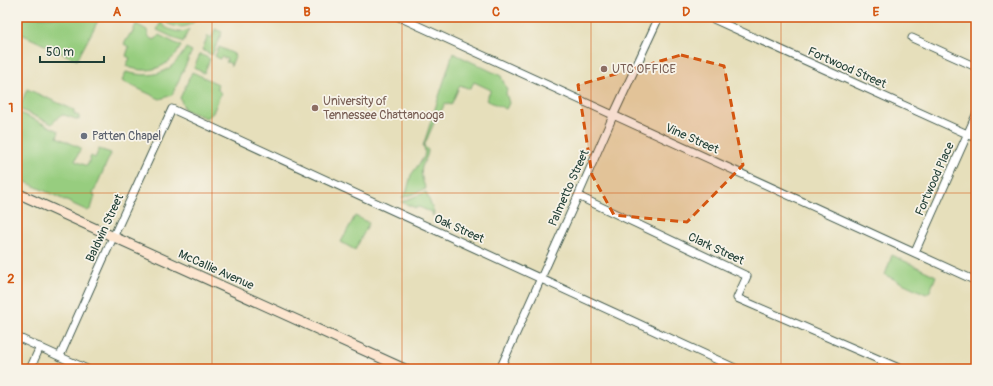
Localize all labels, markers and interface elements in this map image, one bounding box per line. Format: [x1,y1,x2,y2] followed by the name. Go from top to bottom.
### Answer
[113,4,122,20] text: A
[303,4,311,20] text: B
[492,4,500,20] text: C
[682,4,690,20] text: D
[873,4,880,20] text: E
[40,38,104,64] scale bar
[805,44,889,92] street label: Fortwood Street
[46,45,74,60] text: 50 m
[612,62,676,77] place label: UTC OFFICE
[599,64,609,74] marker: UTC OFFICE
[323,94,444,123] place label: University of Tennessee Chattanooga
[8,100,14,116] text: 1
[310,103,320,113] marker: University of Tennessee Chattanooga
[663,121,721,158] street label: Vine Street
[92,129,161,144] place label: Patten Chapel
[79,131,89,141] marker: Patten Chapel
[912,140,958,218] street label: Fortwood Place
[545,147,593,229] street label: Palmetto Street
[83,192,127,264] street label: Baldwin Street
[432,211,487,247] street label: Oak Street
[686,229,747,269] street label: Clark Street
[176,247,256,293] street label: McCallie Avenue
[7,271,15,287] text: 2

